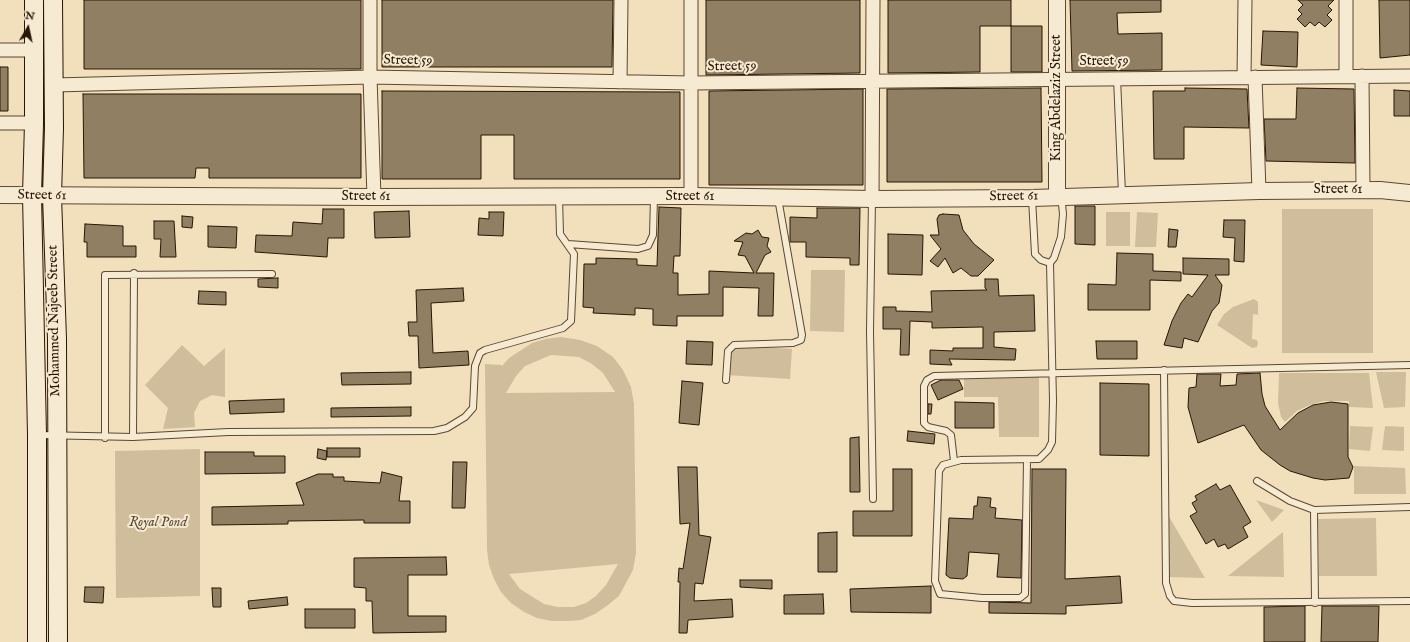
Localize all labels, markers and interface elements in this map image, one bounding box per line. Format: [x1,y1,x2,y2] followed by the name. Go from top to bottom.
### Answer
[8,8,48,48] north arrow
[24,8,36,24] text: N
[1049,34,1065,162] street label: King Abdelaziz Street
[383,52,433,70] street label: Street 59
[1079,54,1129,70] street label: Street 59
[707,58,757,76] street label: Street 59
[1314,182,1362,198] street label: Street 61
[17,187,67,205] street label: Street 61
[989,188,1039,206] street label: Street 61
[342,189,390,205] street label: Street 61
[666,189,714,205] street label: Street 61
[45,245,65,397] street label: Mohammed Najeeb Street
[129,515,187,531] park label: Royal Pond

